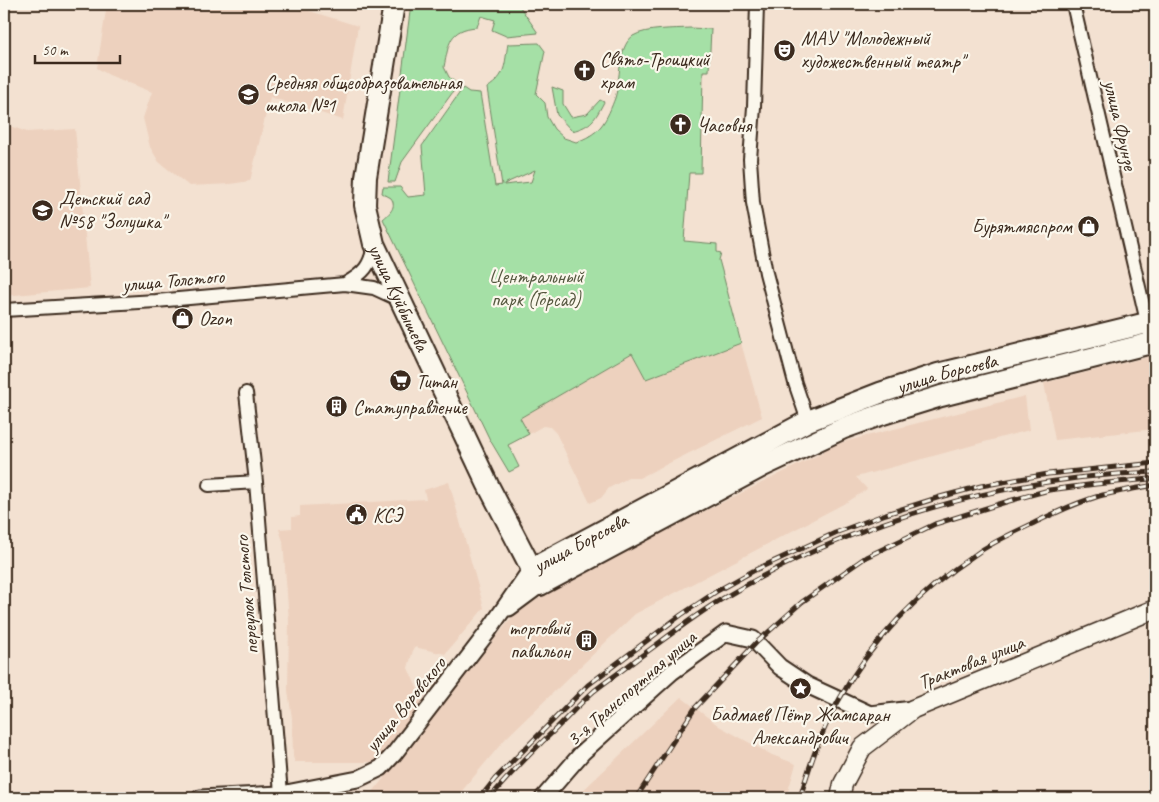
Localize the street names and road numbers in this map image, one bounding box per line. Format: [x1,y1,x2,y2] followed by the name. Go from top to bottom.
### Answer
[1098,77,1143,174] street label: улица Фрунзе
[362,239,436,357] street label: улица Куйбышева
[120,264,226,297] street label: улица Толстого
[892,348,1001,400] street label: улица Борсоева
[528,507,633,579] street label: улица Борсоева
[229,533,264,656] street label: переулок Толстого
[561,624,703,752] street label: 3-я Транспортная улица
[914,629,1029,695] street label: Трактовая улица
[359,651,452,758] street label: улица Воровского

